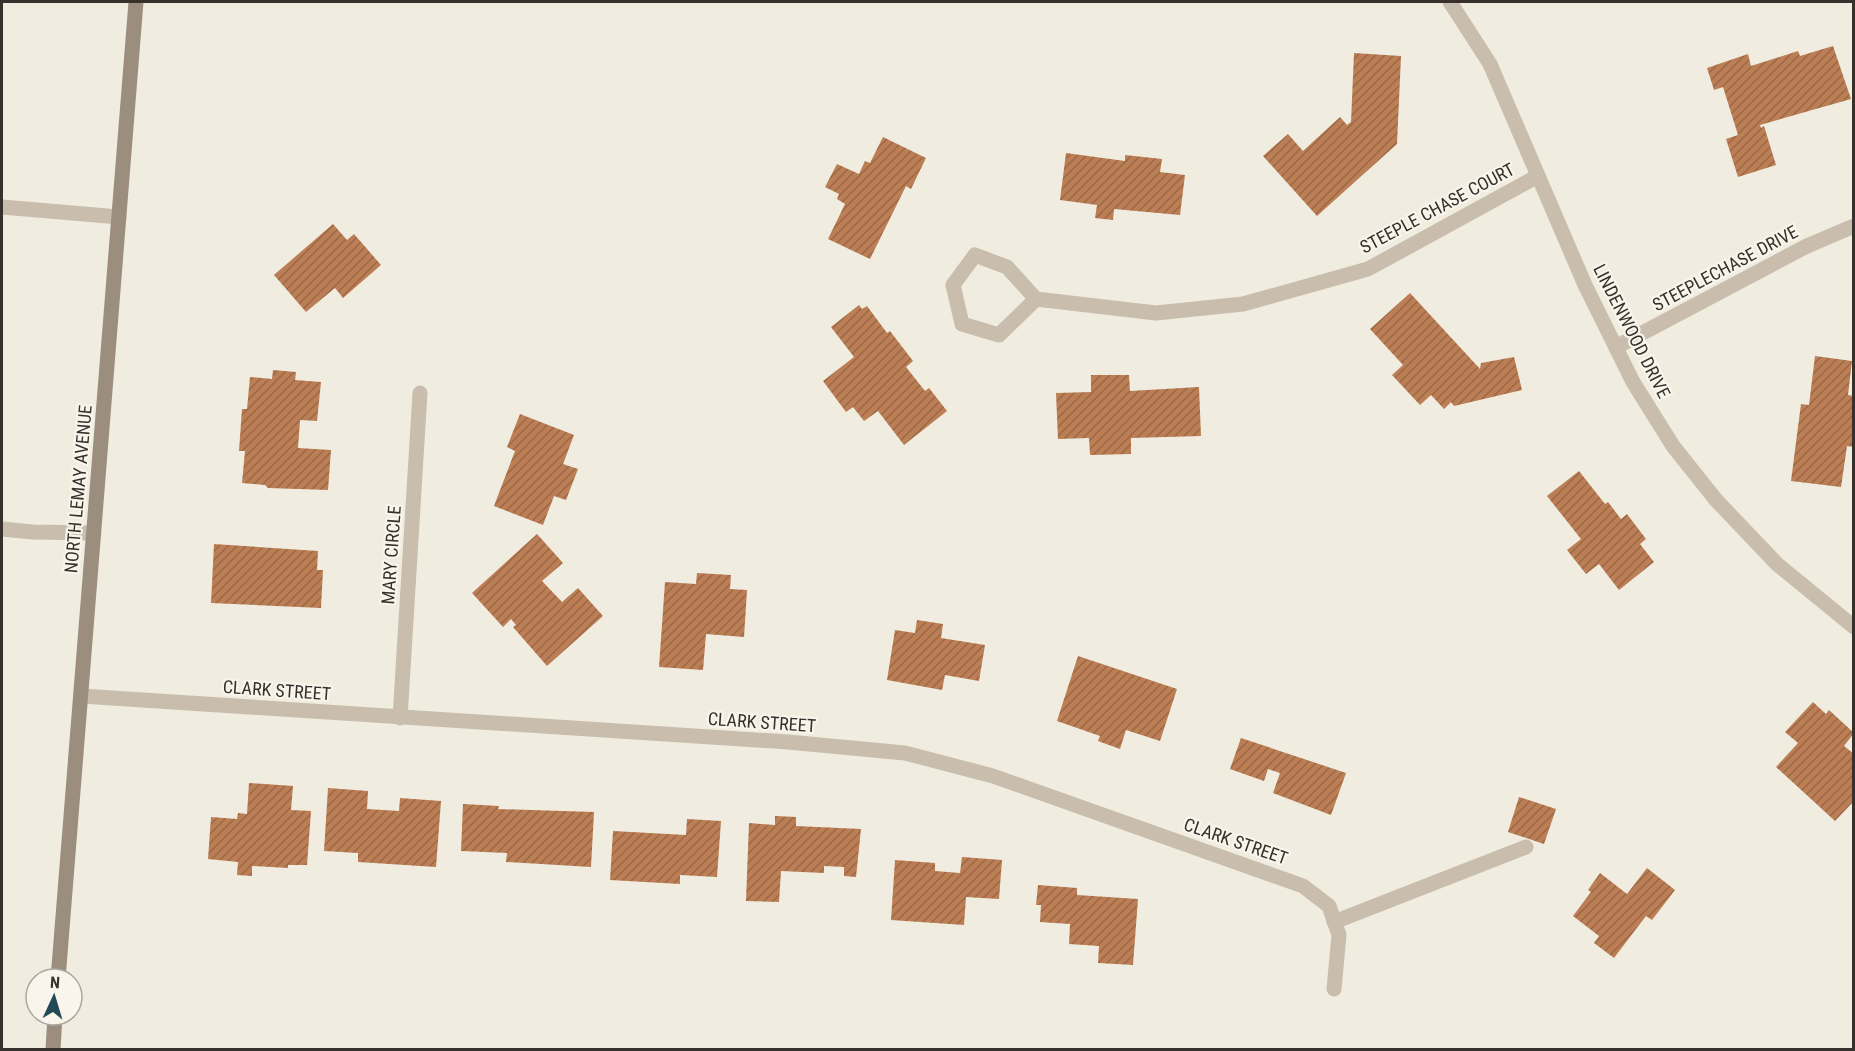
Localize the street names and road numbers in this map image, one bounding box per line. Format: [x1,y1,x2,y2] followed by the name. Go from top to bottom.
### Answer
[1356,158,1518,258] street label: STEEPLE CHASE COURT
[1649,221,1801,315] street label: STEEPLECHASE DRIVE
[1589,260,1675,402] street label: LINDENWOOD DRIVE
[60,404,96,574] street label: NORTH LEMAY AVENUE
[377,505,405,605] street label: MARY CIRCLE
[222,676,332,704] street label: CLARK STREET
[707,708,817,736] street label: CLARK STREET
[1181,813,1291,869] street label: CLARK STREET

